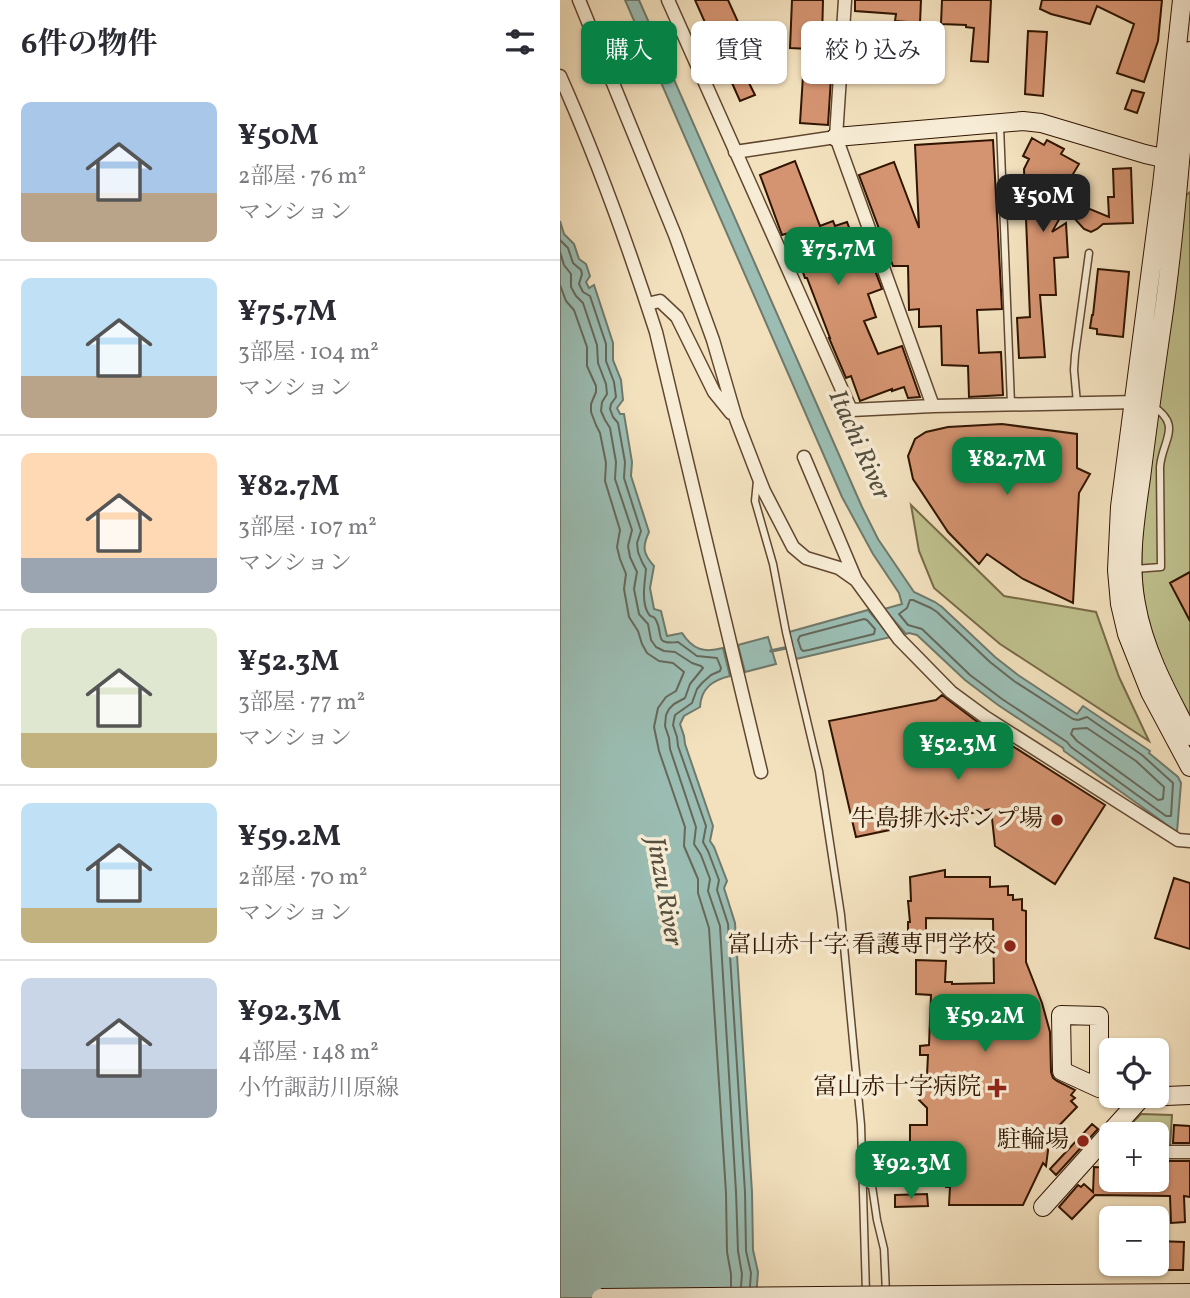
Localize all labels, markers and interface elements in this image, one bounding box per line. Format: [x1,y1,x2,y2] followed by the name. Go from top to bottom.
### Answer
[581,21,677,84] chip: 購入
[691,21,787,84] chip: 賃貸
[801,21,945,84] chip: 絞り込み
[501,23,539,61] icon: filters
[21,24,157,66] text: 6件の物件
[238,115,319,157] text: ¥50M
[77,130,161,214] icon: home
[238,161,366,193] text: 2部屋 · 76 m²
[1002,174,1084,234] pin: ¥50M
[1012,181,1074,213] text: ¥50M
[238,197,352,229] text: マンション
[781,228,895,287] pin: ¥75.7M
[800,234,876,266] text: ¥75.7M
[238,291,337,333] text: ¥75.7M
[77,306,161,390] icon: home
[238,337,379,369] text: 3部屋 · 104 m²
[238,373,352,405] text: マンション
[819,384,899,506] water label: Itachi River
[950,438,1064,497] pin: ¥82.7M
[968,444,1046,476] text: ¥82.7M
[238,466,340,508] text: ¥82.7M
[77,481,161,565] icon: home
[238,512,377,544] text: 3部屋 · 107 m²
[238,548,352,580] text: マンション
[238,641,339,683] text: ¥52.3M
[77,656,161,740] icon: home
[238,687,365,719] text: 3部屋 · 77 m²
[901,722,1015,782] pin: ¥52.3M
[238,723,352,755] text: マンション
[919,729,997,761] text: ¥52.3M
[851,803,1043,837] place label: 牛島排水ポンプ場
[1049,812,1065,828] marker: 牛島排水ポンプ場
[238,816,341,858] text: ¥59.2M
[77,831,161,915] icon: home
[636,832,691,950] water label: Jinzu River
[238,862,368,894] text: 2部屋 · 70 m²
[238,898,352,930] text: マンション
[727,929,996,963] place label: 富山赤十字 看護専門学校
[1002,938,1018,954] marker: 富山赤十字 看護専門学校
[238,991,341,1033] text: ¥92.3M
[928,995,1042,1054] pin: ¥59.2M
[946,1001,1024,1033] text: ¥59.2M
[77,1006,161,1090] icon: home
[238,1037,379,1069] text: 4部屋 · 148 m²
[1099,1038,1169,1276] map controls
[1099,1038,1169,1108] button: locate
[813,1071,981,1105] place label: 富山赤十字病院
[238,1073,399,1105] text: 小竹諏訪川原線
[987,1078,1007,1098] marker: 富山赤十字病院
[1099,1122,1169,1192] button: +
[997,1124,1069,1158] place label: 駐輪場
[1075,1133,1091,1149] marker: 駐輪場
[854,1142,968,1201] pin: ¥92.3M
[871,1148,951,1180] text: ¥92.3M
[1099,1206,1169,1276] button: −

